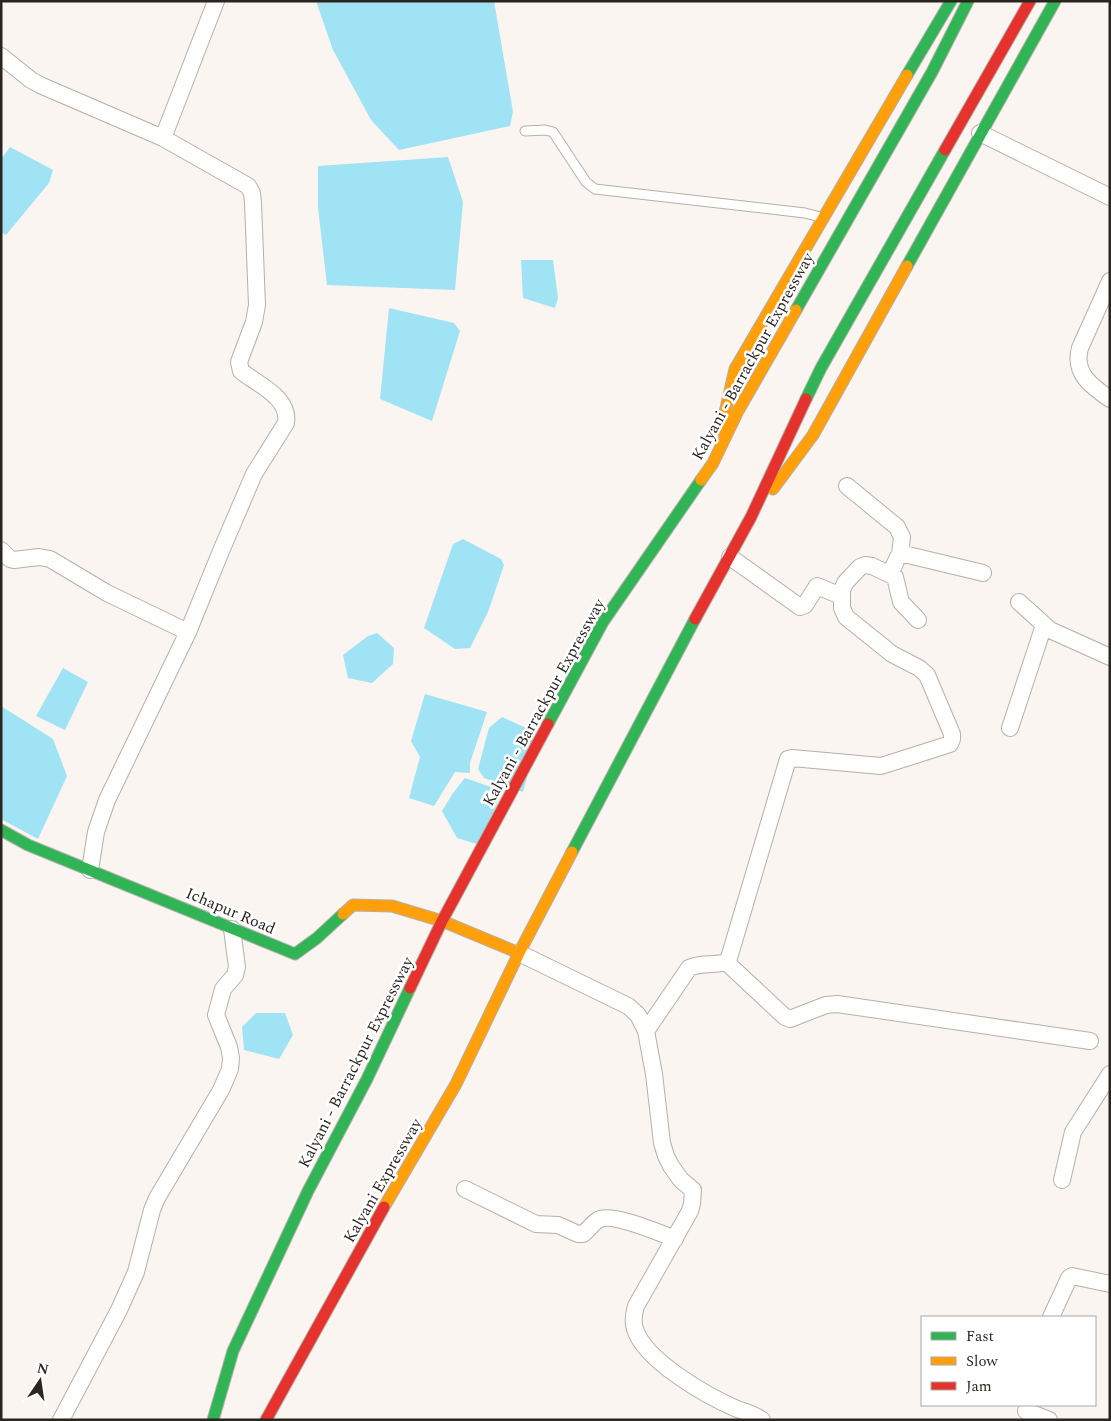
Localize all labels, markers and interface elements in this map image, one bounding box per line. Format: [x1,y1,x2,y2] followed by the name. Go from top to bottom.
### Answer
[686,247,821,465] street label: Kalyani - Barrackpur Expressway
[477,593,612,811] street label: Kalyani - Barrackpur Expressway
[182,881,279,941] street label: Ichapur Road
[292,952,420,1172] street label: Kalyani - Barrackpur Expressway
[337,1113,429,1247] street label: Kalyani Expressway
[921,1316,1096,1406] legend
[966,1325,994,1348] text: Fast
[966,1350,998,1373] text: Slow
[15,1356,65,1406] north arrow
[35,1357,51,1380] text: N
[966,1375,992,1398] text: Jam

